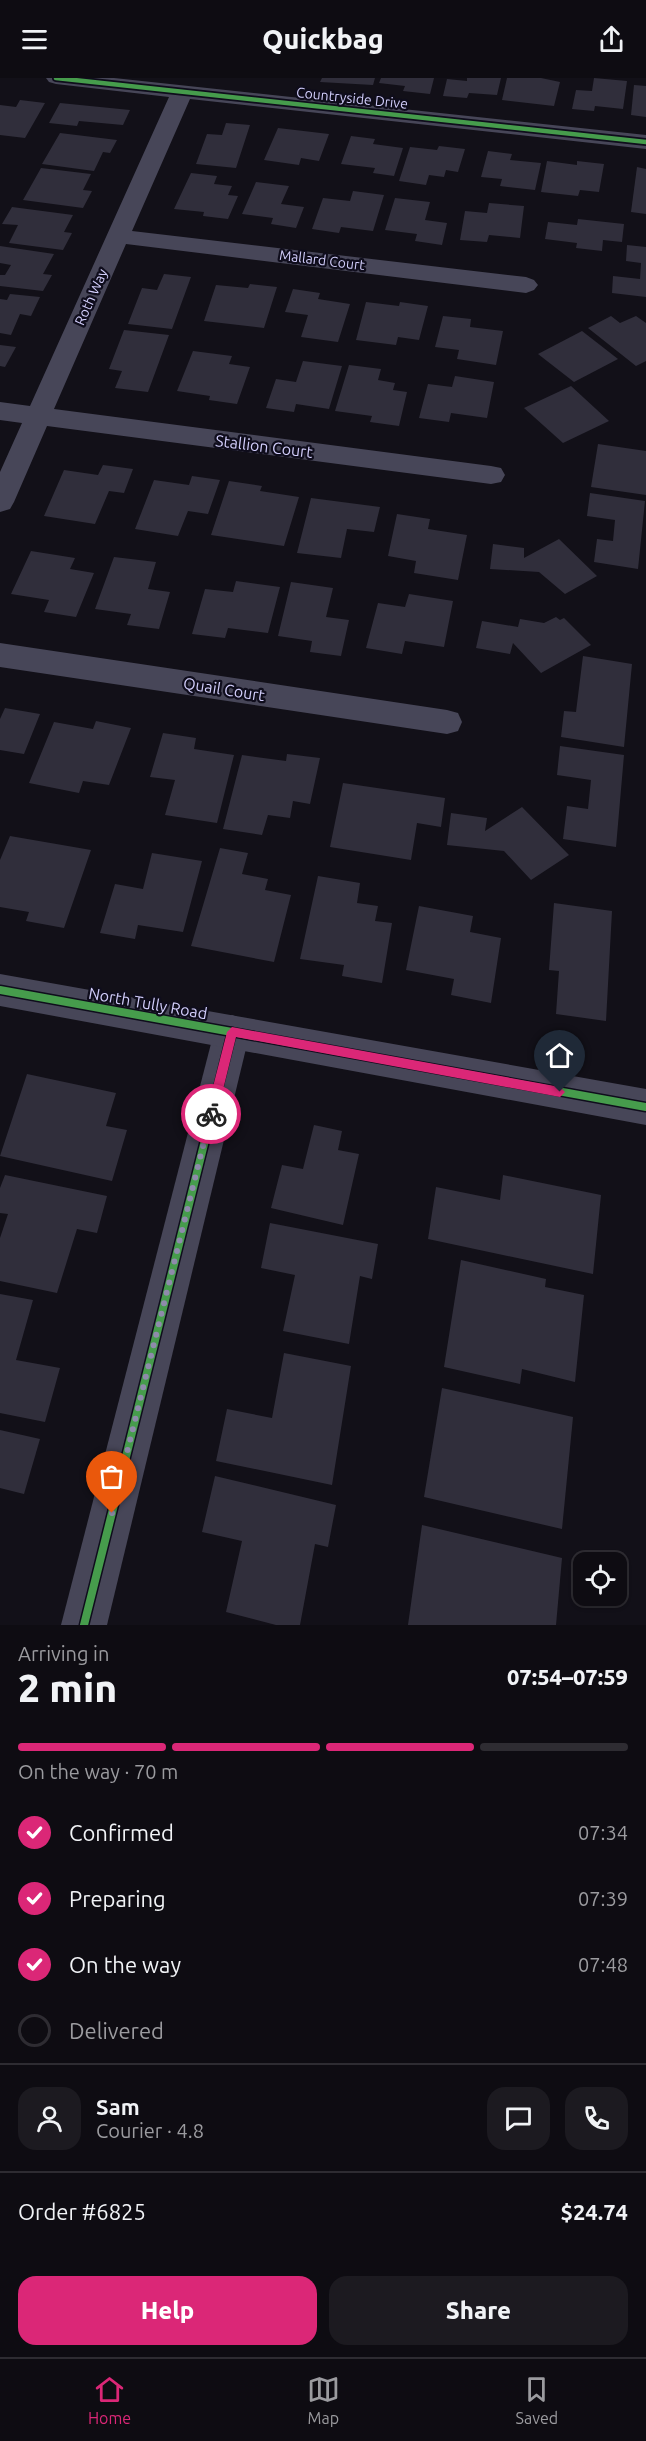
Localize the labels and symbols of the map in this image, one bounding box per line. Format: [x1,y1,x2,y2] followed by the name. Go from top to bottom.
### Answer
[295,84,409,112] street label: Countryside Drive
[278,247,366,273] street label: Mallard Court
[71,266,111,328] street label: Roth Way
[214,431,314,461] street label: Stallion Court
[182,674,267,704] street label: Quail Court
[87,984,209,1022] street label: North Tully Road
[534,1030,585,1092] pin
[181,1084,241,1144] courier
[86,1451,137,1513] pin

